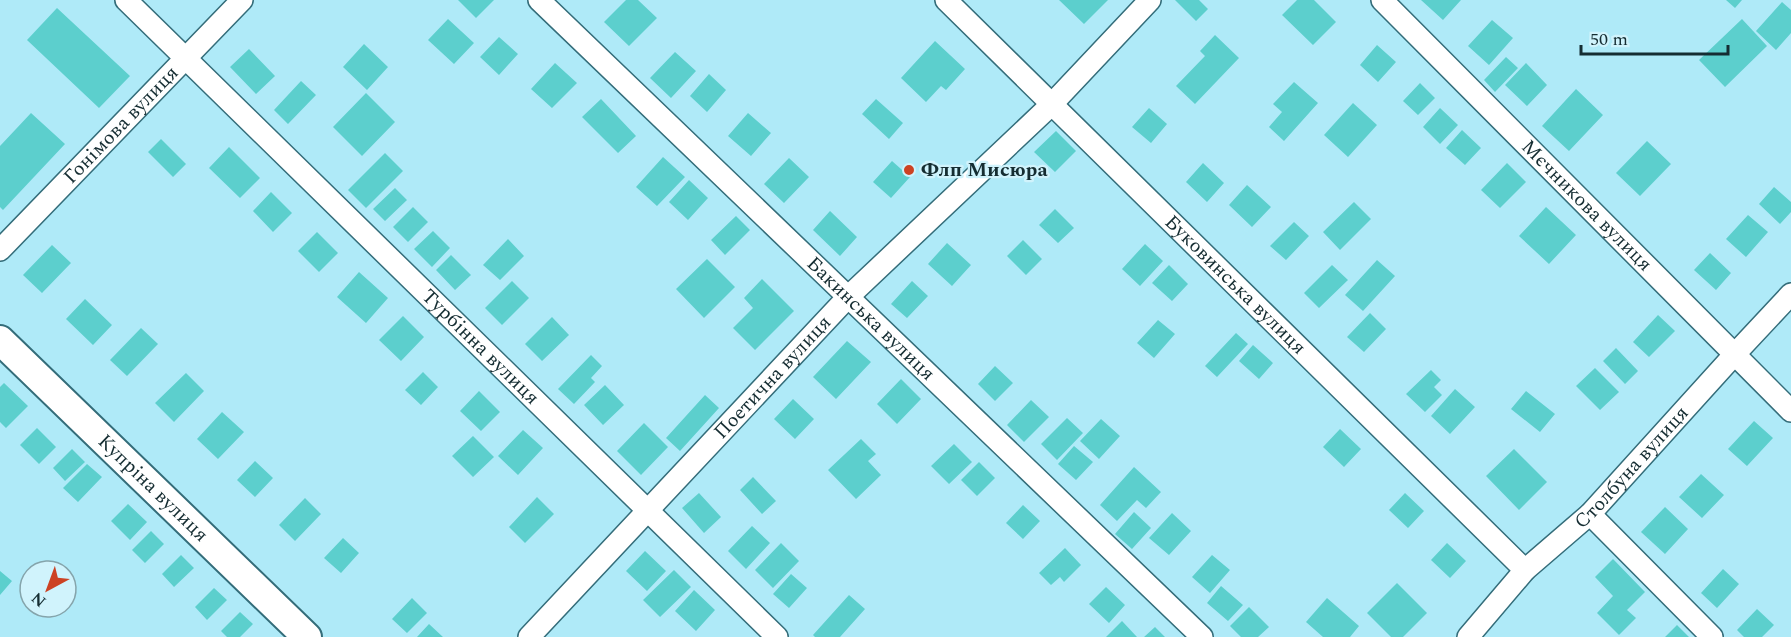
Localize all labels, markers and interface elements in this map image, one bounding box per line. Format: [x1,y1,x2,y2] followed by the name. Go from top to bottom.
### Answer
[1581,18,1728,56] scale bar
[1590,26,1628,53] text: 50 m
[56,59,186,191] street label: Гонімова вулиця
[1514,133,1659,278] street label: Мєчникова вулиця
[921,155,1048,185] place label: Флп Мисюра
[902,163,916,177] marker: Флп Мисюра
[1158,208,1313,362] street label: Буковинська вулиця
[799,249,942,388] street label: Бакинська вулиця
[415,282,546,412] street label: Турбінна вулиця
[707,309,838,446] street label: Поетична вулиця
[1568,399,1696,536] street label: Столбуна вулиця
[91,427,215,549] street label: Купріна вулиця
[18,559,78,619] north arrow
[26,586,52,613] text: N

